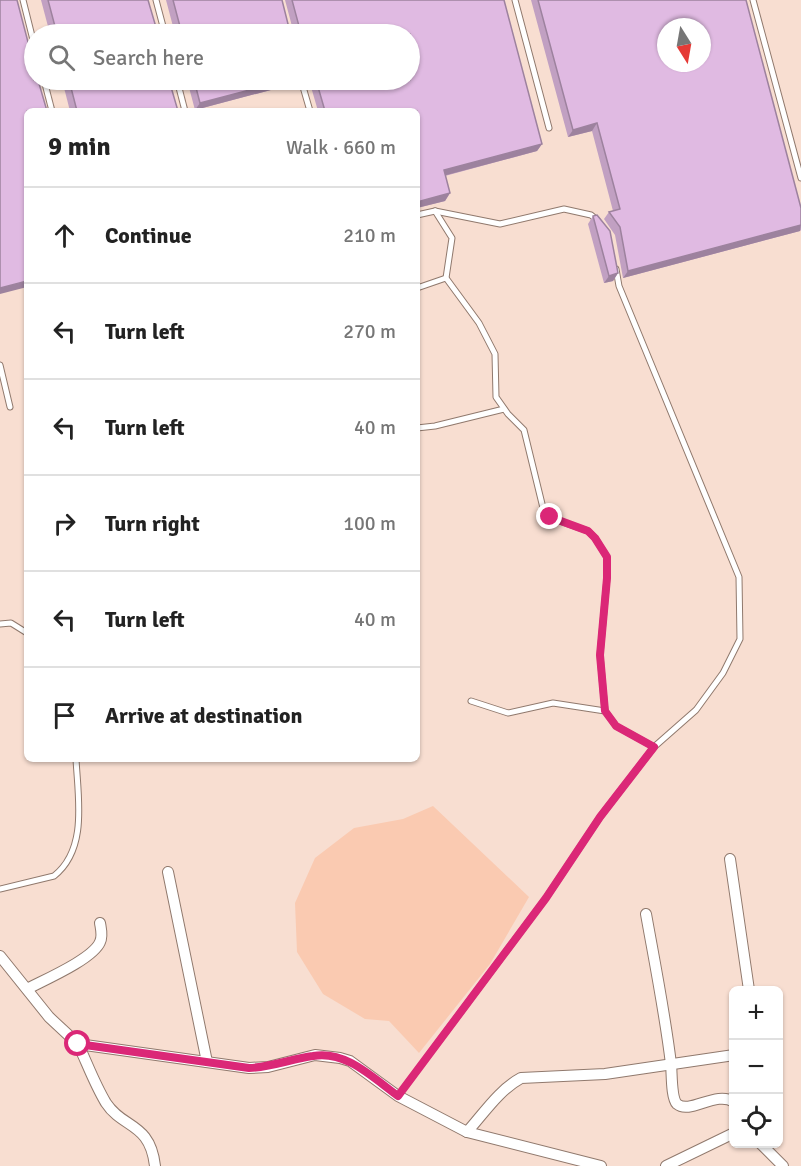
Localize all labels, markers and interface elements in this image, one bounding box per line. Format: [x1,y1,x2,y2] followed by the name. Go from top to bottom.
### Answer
[657,18,711,72] north arrow
[24,24,420,90] search box
[45,41,78,74] icon: search
[93,44,204,71] text: Search here
[48,131,111,163] text: 9 min
[286,135,396,160] text: Walk · 660 m
[48,219,81,252] icon: ahead
[105,222,192,249] text: Continue
[343,223,396,248] text: 210 m
[48,315,81,348] icon: left
[105,318,185,345] text: Turn left
[343,319,396,344] text: 270 m
[48,411,81,444] icon: left
[105,414,185,441] text: Turn left
[354,415,396,440] text: 40 m
[536,503,562,529] route end
[48,507,81,540] icon: right
[105,510,200,537] text: Turn right
[343,511,396,536] text: 100 m
[48,603,81,636] icon: left
[105,606,185,633] text: Turn left
[354,607,396,632] text: 40 m
[48,699,81,732] icon: arrive
[105,702,302,729] text: Arrive at destination
[729,986,783,1148] map controls
[729,986,783,1040] button: +
[64,1030,90,1056] route start
[729,1040,783,1094] button: −
[729,1094,783,1148] button: locate

